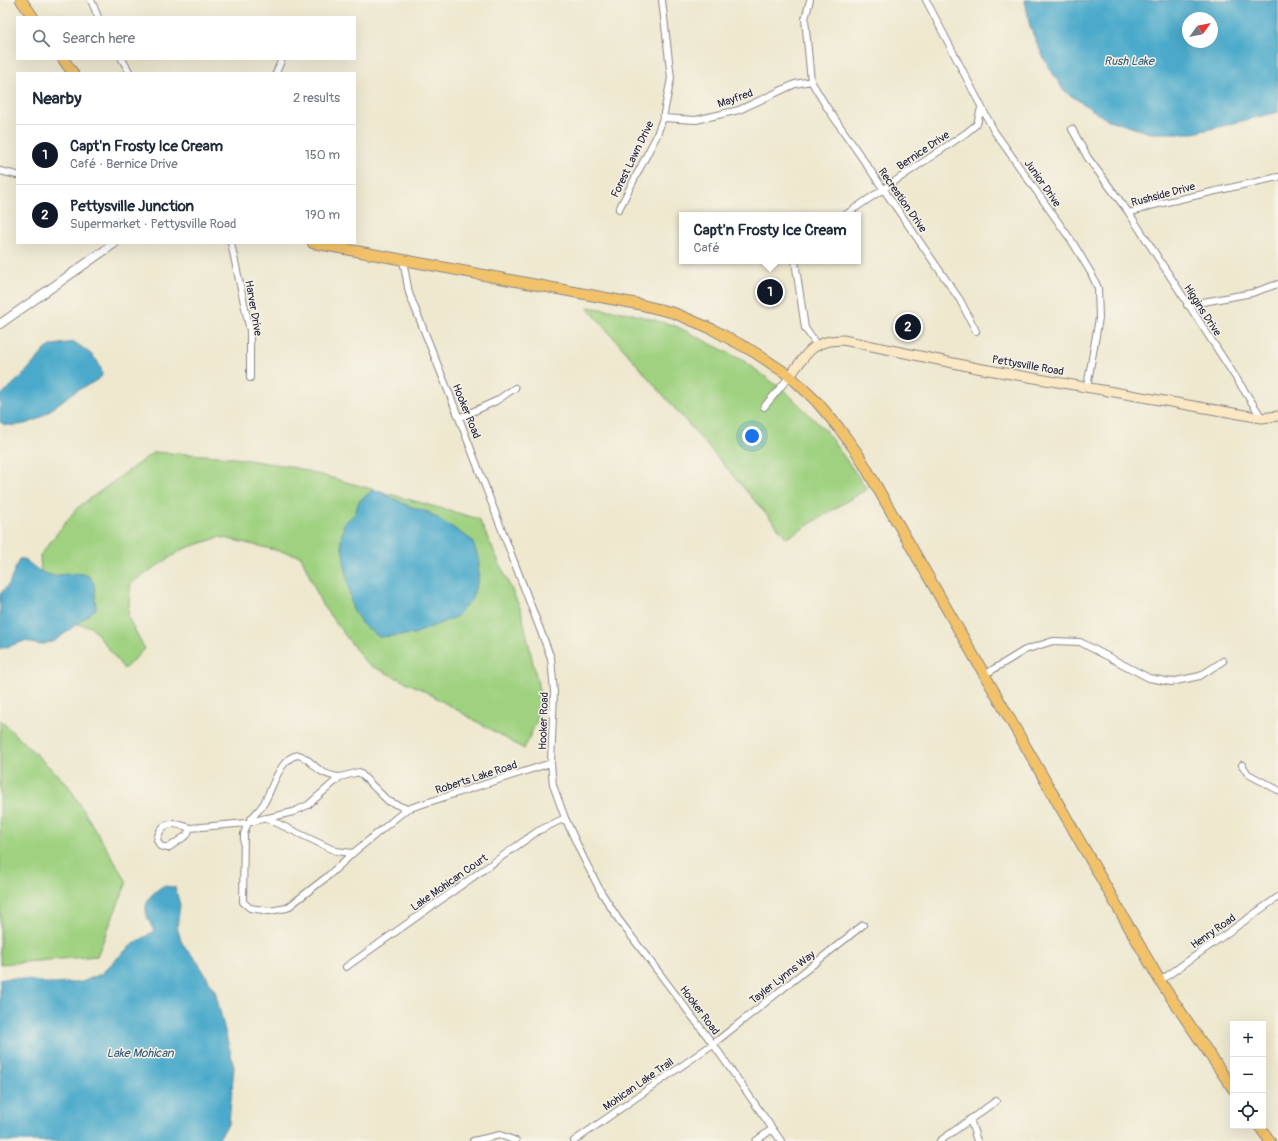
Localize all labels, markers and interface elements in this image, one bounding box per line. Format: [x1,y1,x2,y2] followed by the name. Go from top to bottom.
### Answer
[1182,12,1218,48] north arrow
[16,16,356,60] search box
[30,27,52,49] icon: search
[62,29,135,48] text: Search here
[1104,54,1155,69] water label: Rush Lake
[716,86,755,111] street label: Mayfred
[32,88,81,109] text: Nearby
[293,90,340,106] text: 2 results
[608,118,657,200] street label: Forest Lawn Drive
[895,128,953,173] street label: Bernice Drive
[70,137,223,156] text: Capt'n Frosty Ice Cream
[42,147,48,163] text: 1
[305,147,340,163] text: 150 m
[70,156,178,172] text: Café · Bernice Drive
[1022,157,1064,210] street label: Junior Drive
[876,166,930,235] street label: Recreation Drive
[1130,180,1197,209] street label: Rushside Drive
[70,197,194,216] text: Pettysville Junction
[41,207,49,223] text: 2
[305,207,340,223] text: 190 m
[679,212,861,264] popup
[70,216,236,232] text: Supermarket · Pettysville Road
[693,221,847,240] text: Capt'n Frosty Ice Cream
[693,240,720,256] text: Café
[757,277,783,307] pin: 1
[242,279,265,337] street label: Harver Drive
[1181,282,1224,339] street label: Higgins Drive
[895,312,921,342] pin: 2
[991,353,1065,378] street label: Pettysville Road
[450,382,483,440] street label: Hooker Road
[742,426,762,446] your location
[536,692,551,750] street label: Hooker Road
[434,758,519,797] street label: Roberts Lake Road
[409,851,490,914] street label: Lake Mohican Court
[1188,911,1238,952] street label: Henry Road
[747,948,818,1007] street label: Tayler Lynns Way
[677,983,722,1037] street label: Hooker Road
[1230,1021,1266,1129] map controls
[1230,1021,1266,1057] button: +
[107,1046,175,1061] water label: Lake Mohican
[600,1055,676,1114] street label: Mohican Lake Trail
[1230,1057,1266,1093] button: −
[1230,1093,1266,1129] button: locate

